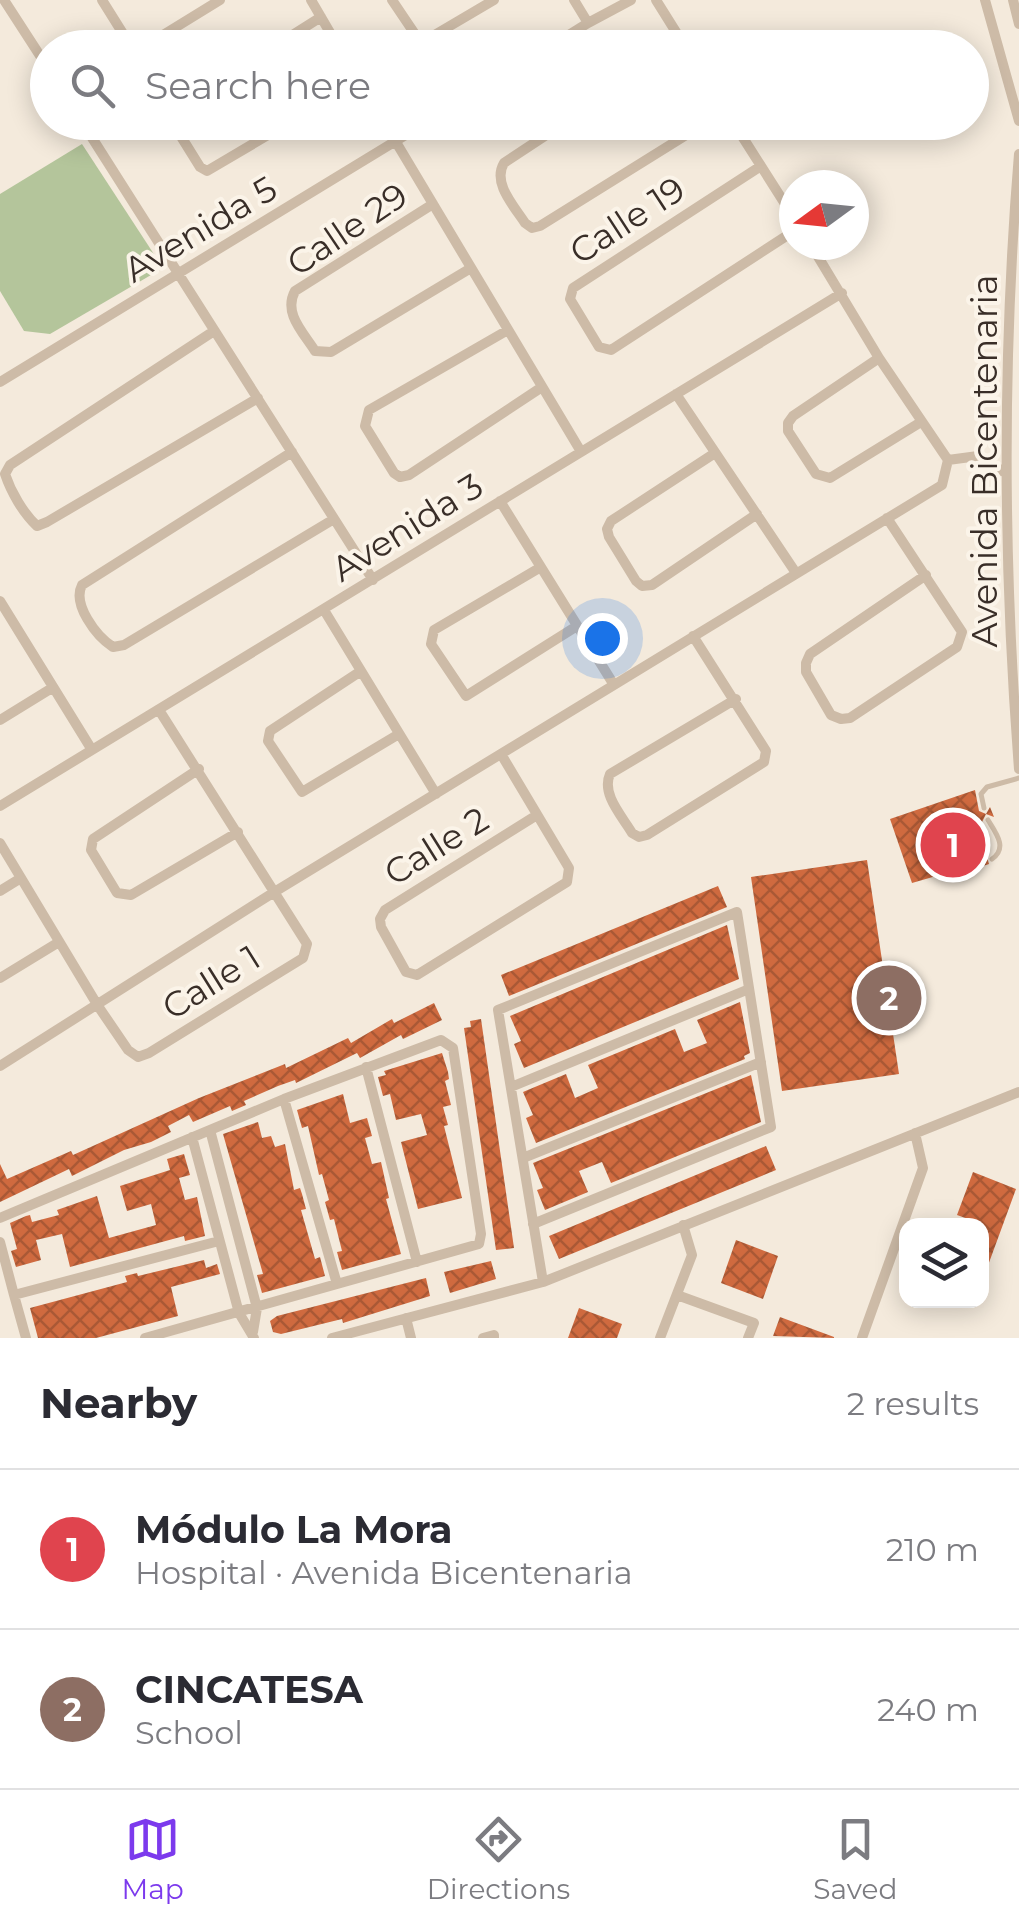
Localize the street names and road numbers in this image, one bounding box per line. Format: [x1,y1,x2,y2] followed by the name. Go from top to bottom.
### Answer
[116,167,284,291] street label: Avenida 5
[561,167,693,273] street label: Calle 19
[279,173,415,285] street label: Calle 29
[963,274,1006,648] street label: Avenida Bicentenaria
[323,464,491,590] street label: Avenida 3
[376,798,496,894] street label: Calle 2
[154,935,268,1029] street label: Calle 1

